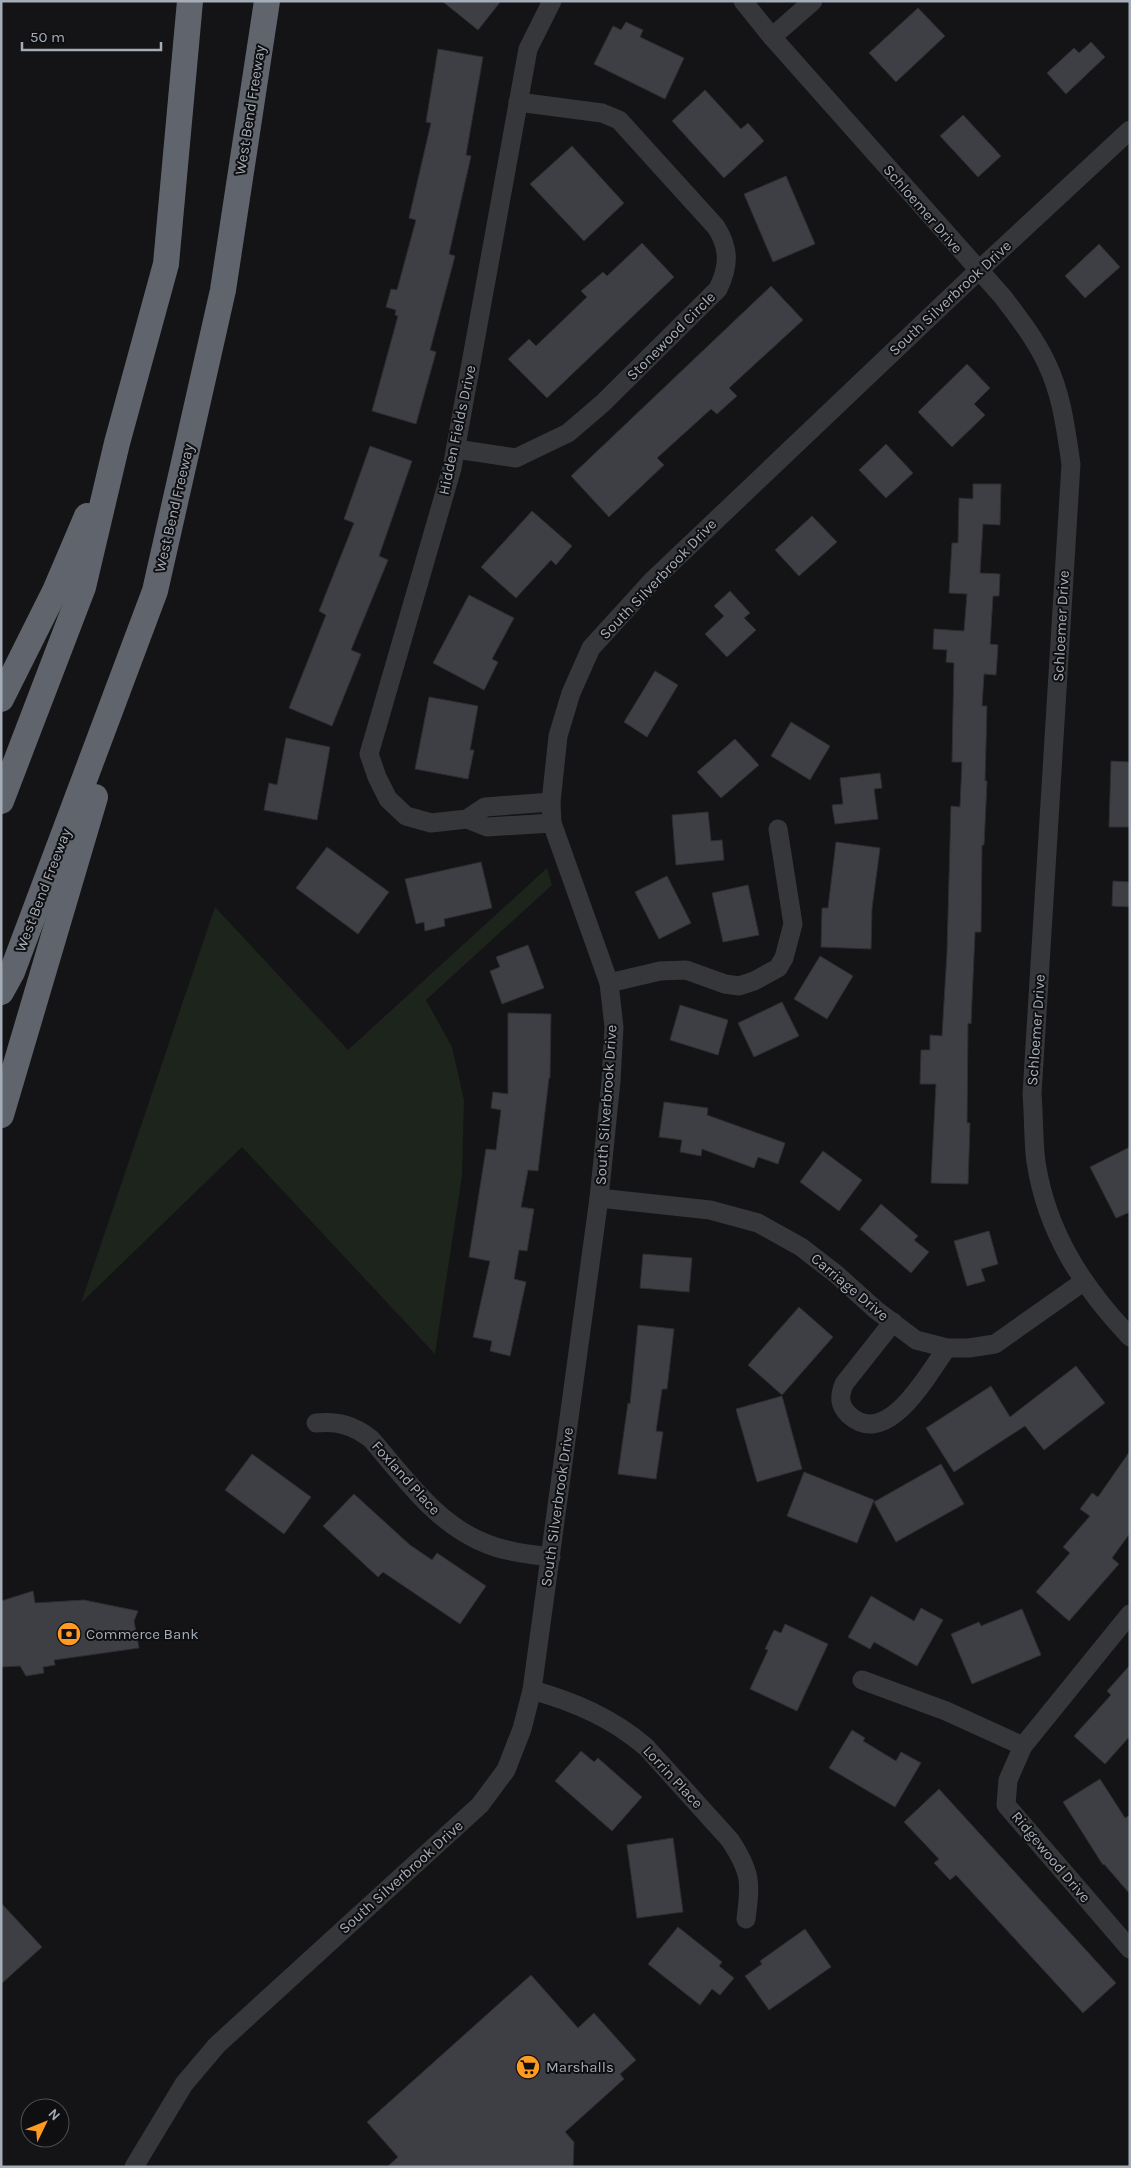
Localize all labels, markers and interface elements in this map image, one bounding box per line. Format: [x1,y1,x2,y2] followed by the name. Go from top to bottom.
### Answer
[22,20,161,52] scale bar
[30,28,65,46] text: 50 m
[231,44,269,176] street label: West Bend Freeway
[880,161,966,257] street label: Schloemer Drive
[885,237,1015,359] street label: South Silverbrook Drive
[623,288,719,384] street label: Stonewood Circle
[434,363,480,497] street label: Hidden Fields Drive
[150,442,198,574] street label: West Bend Freeway
[596,515,720,643] street label: South Silverbrook Drive
[1049,570,1073,682] street label: Schloemer Drive
[11,826,75,954] street label: West Bend Freeway
[1023,974,1049,1086] street label: Schloemer Drive
[591,1024,621,1186] street label: South Silverbrook Drive
[808,1249,892,1325] street label: Carriage Drive
[537,1426,577,1588] street label: South Silverbrook Drive
[368,1437,444,1519] street label: Foxland Place
[56,1621,82,1647] bank icon: Commerce Bank
[86,1625,199,1643] place label: Commerce Bank
[639,1742,707,1812] street label: Lorrin Place
[1008,1808,1094,1906] street label: Ridgewood Drive
[335,1817,467,1937] street label: South Silverbrook Drive
[515,2054,541,2080] supermarket icon: Marshalls
[546,2058,614,2076] place label: Marshalls
[20,2098,70,2148] north arrow
[44,2105,64,2124] text: N

